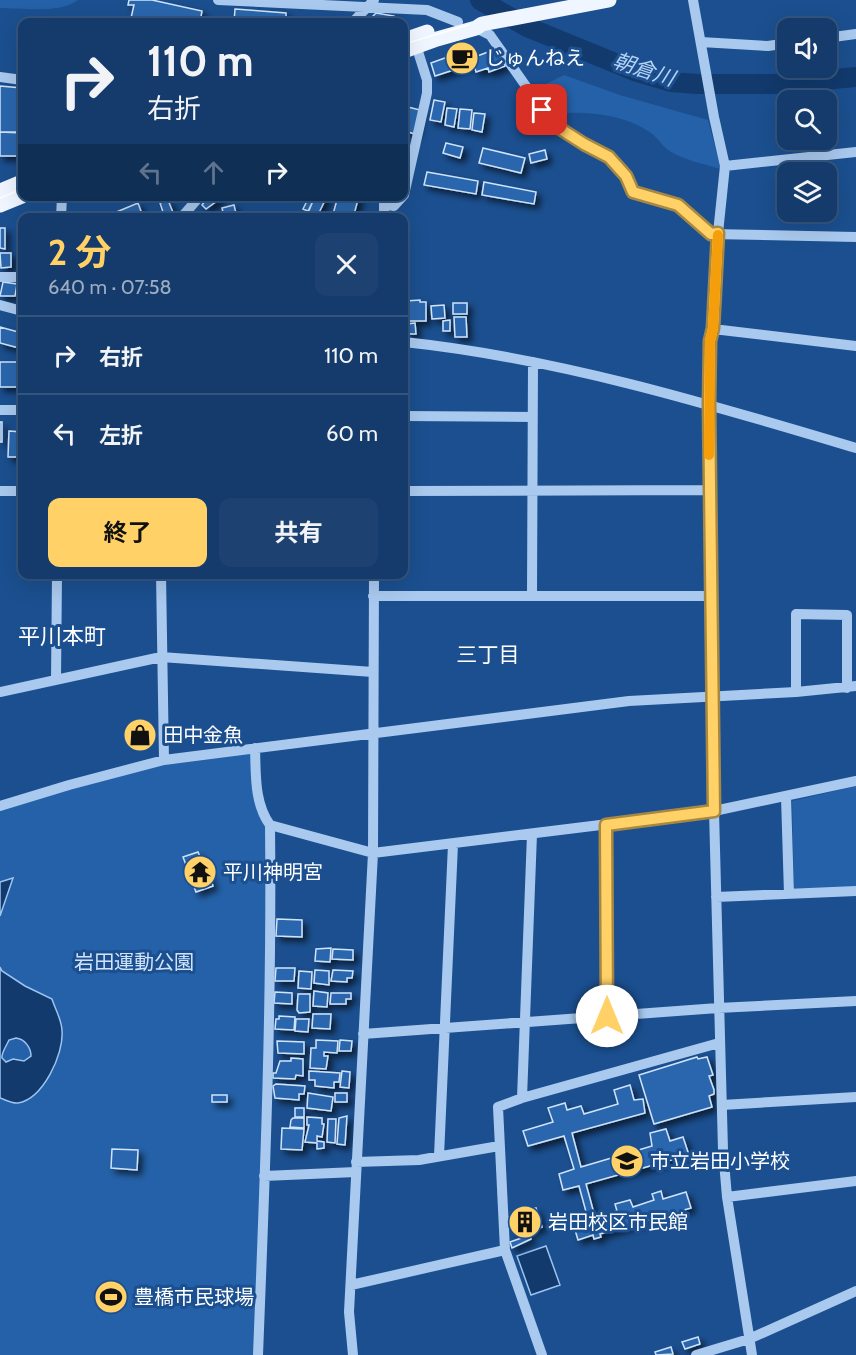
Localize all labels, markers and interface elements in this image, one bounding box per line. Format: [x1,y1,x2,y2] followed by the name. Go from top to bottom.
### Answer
[777,18,837,222] map controls
[777,18,837,78] button: sound
[147,35,254,87] text: 110 m
[444,40,480,76] cafe icon: じゅんねえ
[48,42,126,120] icon: right
[485,46,585,70] place label: じゅんねえ
[610,47,680,91] water label: 朝倉川
[516,84,567,135] pin
[777,90,837,150] button: search
[147,92,201,125] text: 右折
[525,93,558,126] icon: arrive
[134,156,167,189] icon: left
[197,156,230,189] icon: ahead
[260,156,293,189] icon: right
[777,162,837,222] button: layers
[48,230,111,274] text: 2 分
[315,233,378,296] button: close
[48,275,172,299] text: 640 m · 07:58
[48,339,81,372] icon: right
[324,342,378,369] text: 110 m
[99,344,143,371] text: 右折
[48,417,81,450] icon: left
[326,420,378,447] text: 60 m
[99,422,143,449] text: 左折
[48,498,207,567] button: 終了
[219,498,378,567] button: 共有
[18,623,106,650] district label: 平川本町
[457,642,520,667] district label: 三丁目
[122,717,158,753] shop icon: 田中金魚
[163,723,243,747] place label: 田中金魚
[182,854,218,890] temple icon: 平川神明宮
[223,860,323,884] place label: 平川神明宮
[74,950,194,974] park label: 岩田運動公園
[575,984,639,1048] position arrow
[609,1143,645,1179] school or university icon: 市立岩田小学校
[650,1149,790,1173] place label: 市立岩田小学校
[507,1204,543,1240] building icon: 岩田校区市民館
[548,1210,688,1234] place label: 岩田校区市民館
[93,1279,129,1315] sports icon: 豊橋市民球場
[134,1285,254,1309] place label: 豊橋市民球場

